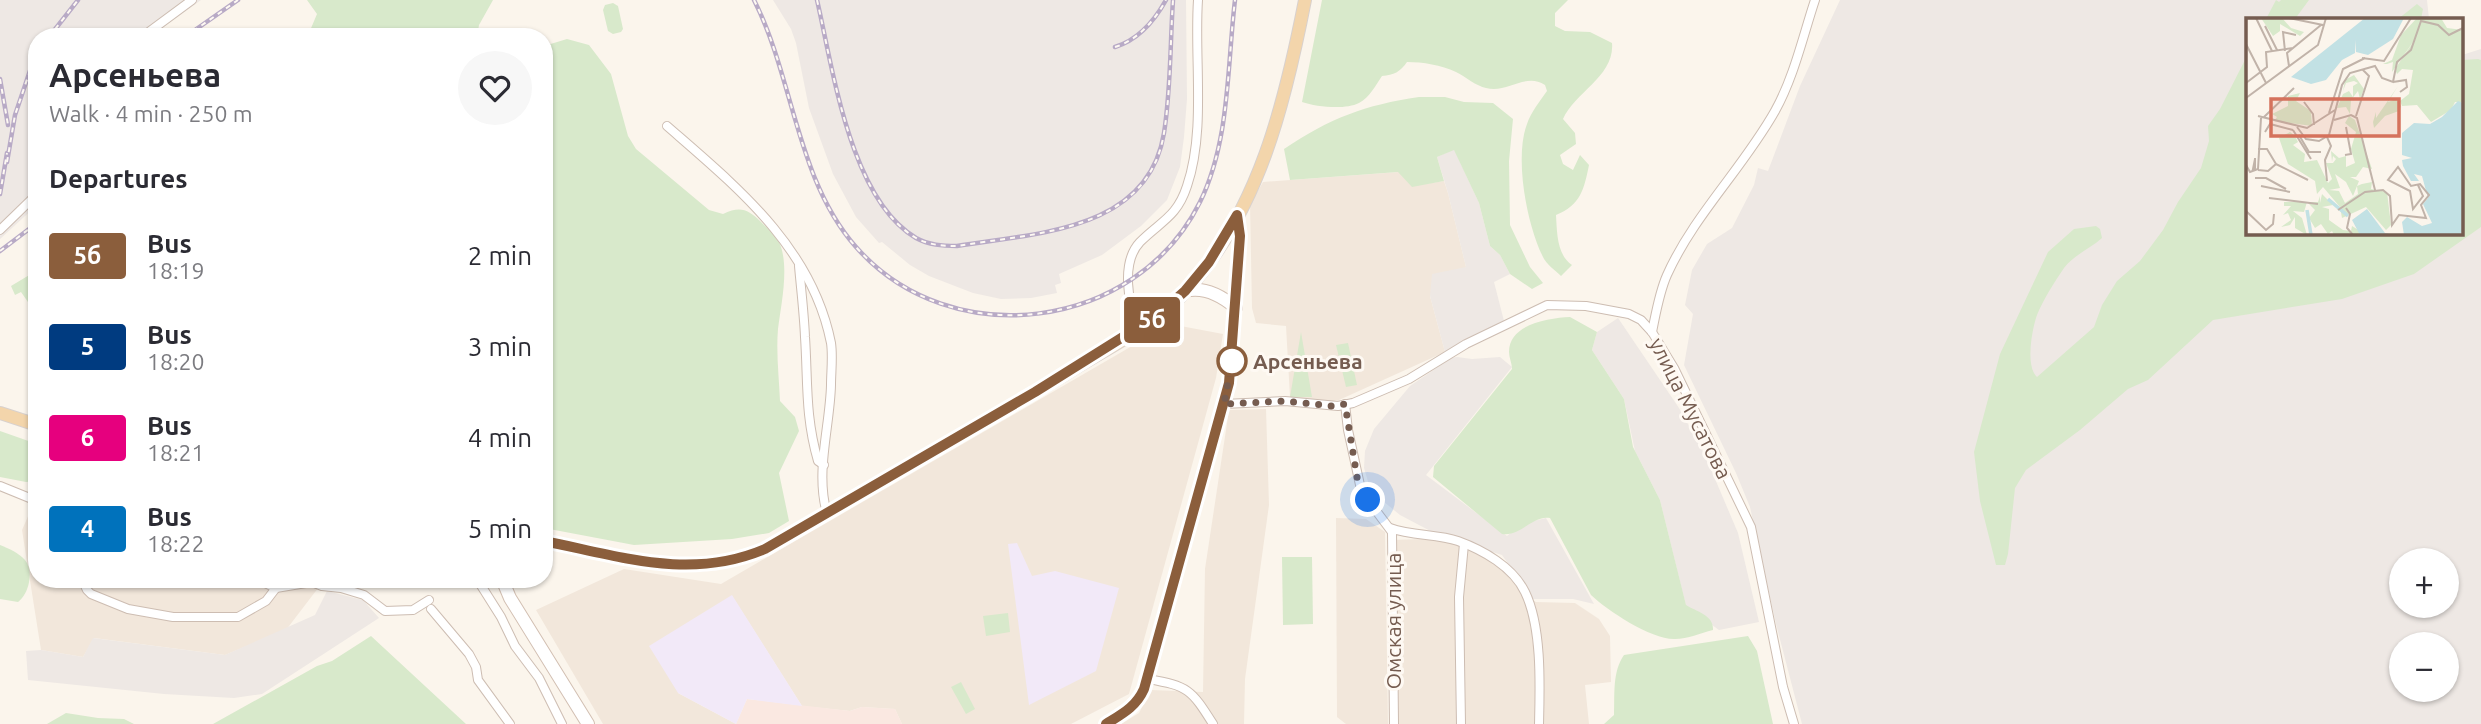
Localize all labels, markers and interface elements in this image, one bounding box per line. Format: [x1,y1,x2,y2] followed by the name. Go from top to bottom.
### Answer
[2246,18,2464,234] inset map
[458,51,532,125] button: heart
[49,56,221,93] text: Арсеньева
[49,101,253,126] text: Walk · 4 min · 250 m
[49,164,187,193] text: Departures
[147,229,192,258] text: Bus
[468,241,532,270] text: 2 min
[74,242,101,269] text: 5б
[147,258,205,283] text: 18:19
[1120,297,1184,343] line badge: 5б
[1138,306,1166,333] text: 5б
[147,320,192,349] text: Bus
[468,332,532,361] text: 3 min
[81,333,94,360] text: 5
[1645,333,1737,483] street label: улица Мусатова
[1217,346,1247,376] marker: Арсеньева
[147,349,205,374] text: 18:20
[1253,349,1363,373] place label: Арсеньева
[147,411,192,440] text: Bus
[468,423,532,452] text: 4 min
[81,424,94,451] text: 6
[147,440,205,465] text: 18:21
[1350,482,1385,517] your location
[147,502,192,531] text: Bus
[468,514,532,543] text: 5 min
[81,515,94,542] text: 4
[147,531,205,556] text: 18:22
[2389,548,2459,702] map controls
[2389,548,2459,618] button: +
[1381,553,1405,689] street label: Омская улица
[2389,632,2459,702] button: −

